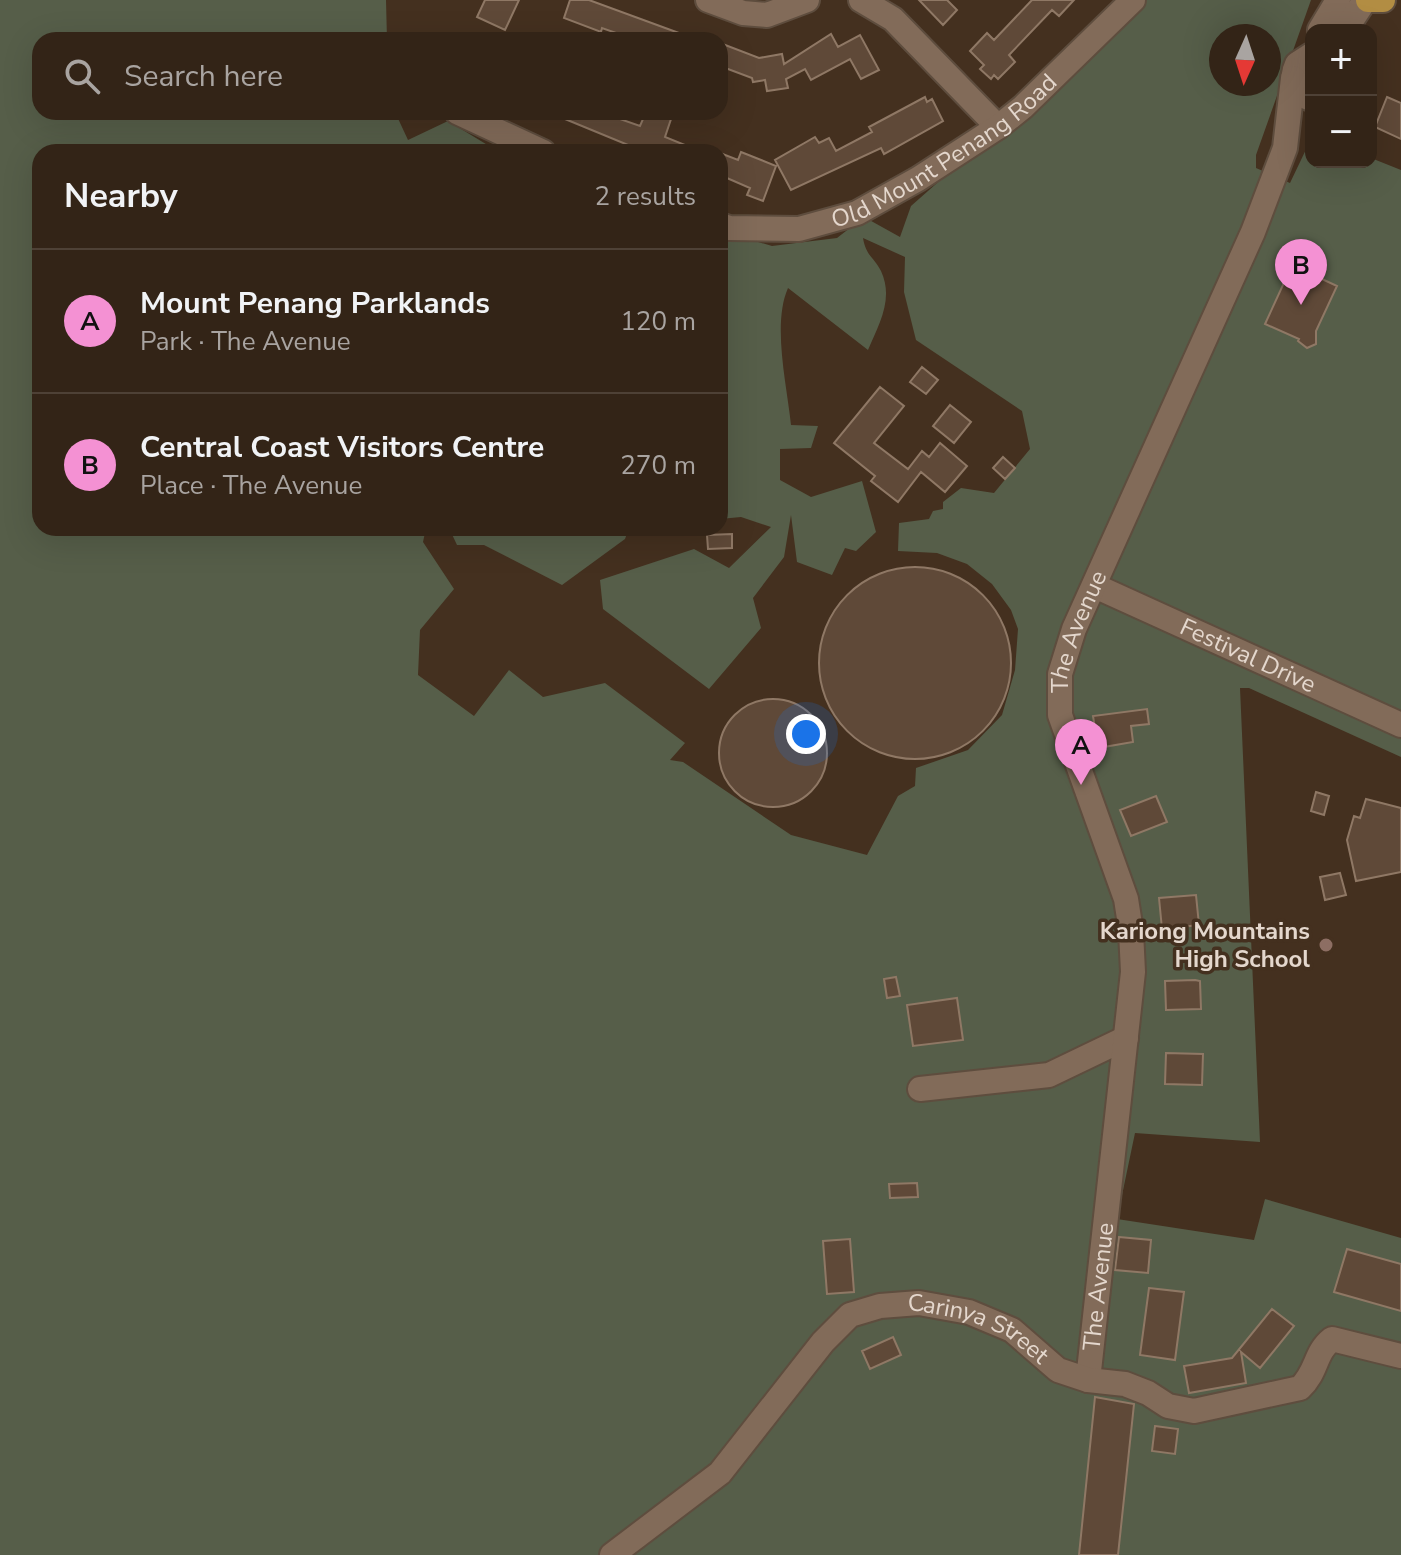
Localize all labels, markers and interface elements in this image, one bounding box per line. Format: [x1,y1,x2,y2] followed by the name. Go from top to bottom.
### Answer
[1209,24,1281,96] north arrow
[1305,24,1377,168] map controls
[1305,24,1377,96] button: +
[32,32,728,120] search box
[60,54,104,98] icon: search
[124,56,283,97] text: Search here
[828,67,1064,235] street label: Old Mount Penang Road
[1305,96,1377,168] button: −
[64,173,178,219] text: Nearby
[595,179,696,214] text: 2 results
[1275,239,1327,305] pin: B
[140,283,490,324] text: Mount Penang Parklands
[80,304,100,339] text: A
[620,304,696,339] text: 120 m
[140,324,351,359] text: Park · The Avenue
[140,427,544,468] text: Central Coast Visitors Centre
[81,448,99,483] text: B
[620,448,696,483] text: 270 m
[140,468,362,503] text: Place · The Avenue
[1043,565,1114,693] street label: The Avenue
[1175,611,1321,700] street label: Festival Drive
[786,714,826,754] your location
[1055,719,1107,785] pin: A
[1100,915,1310,975] place label: Kariong Mountains High School
[1317,936,1335,954] marker: Kariong Mountains High School
[1075,1221,1121,1352] street label: The Avenue
[907,1287,1056,1371] street label: Carinya Street

